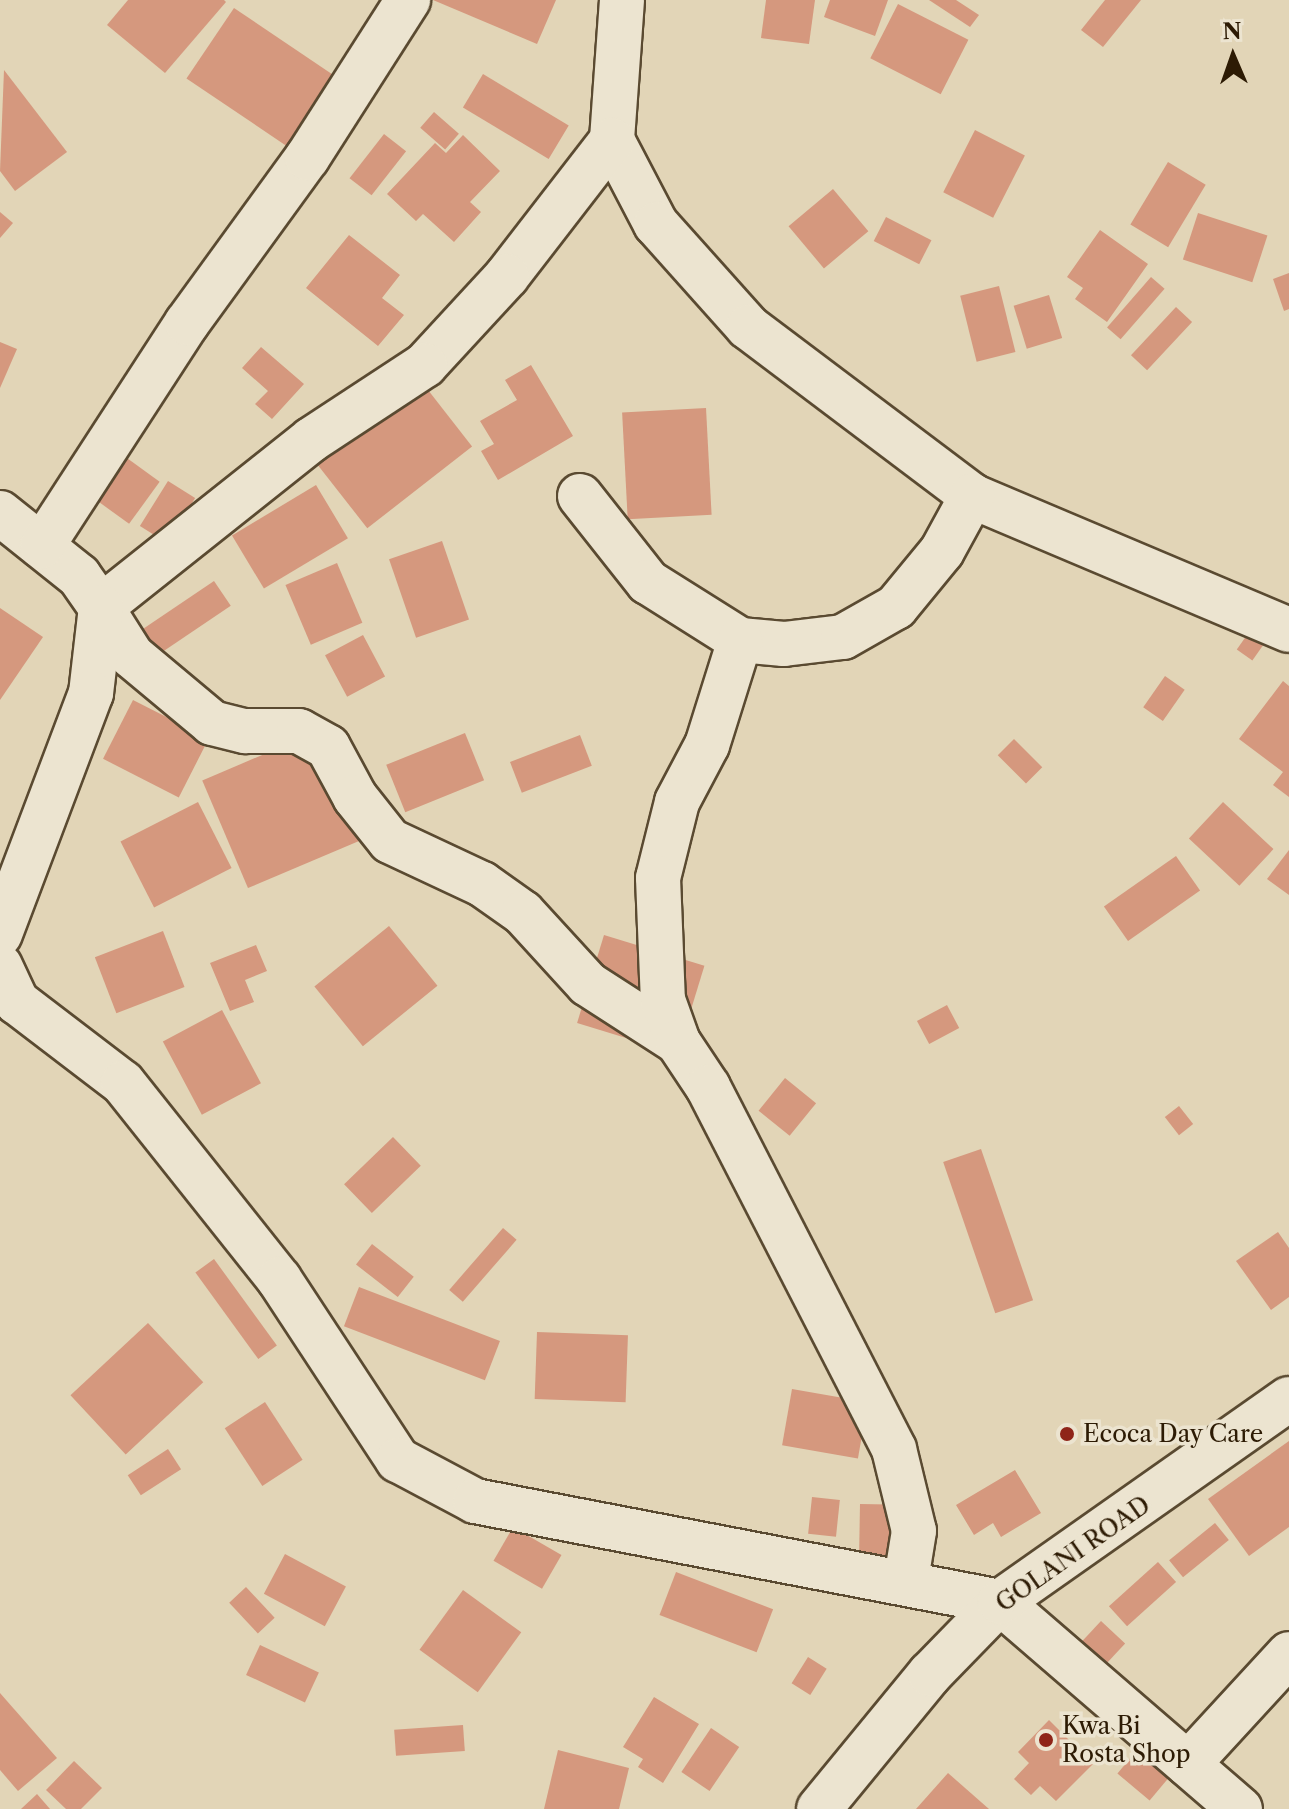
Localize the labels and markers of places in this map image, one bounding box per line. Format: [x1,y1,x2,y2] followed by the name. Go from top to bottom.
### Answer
[1083,1420,1264,1448] place label: Ecoca Day Care
[1058,1425,1076,1443] marker: Ecoca Day Care
[1062,1712,1191,1768] place label: Kwa Bi Rosta Shop
[1037,1731,1055,1749] marker: Kwa Bi Rosta Shop

